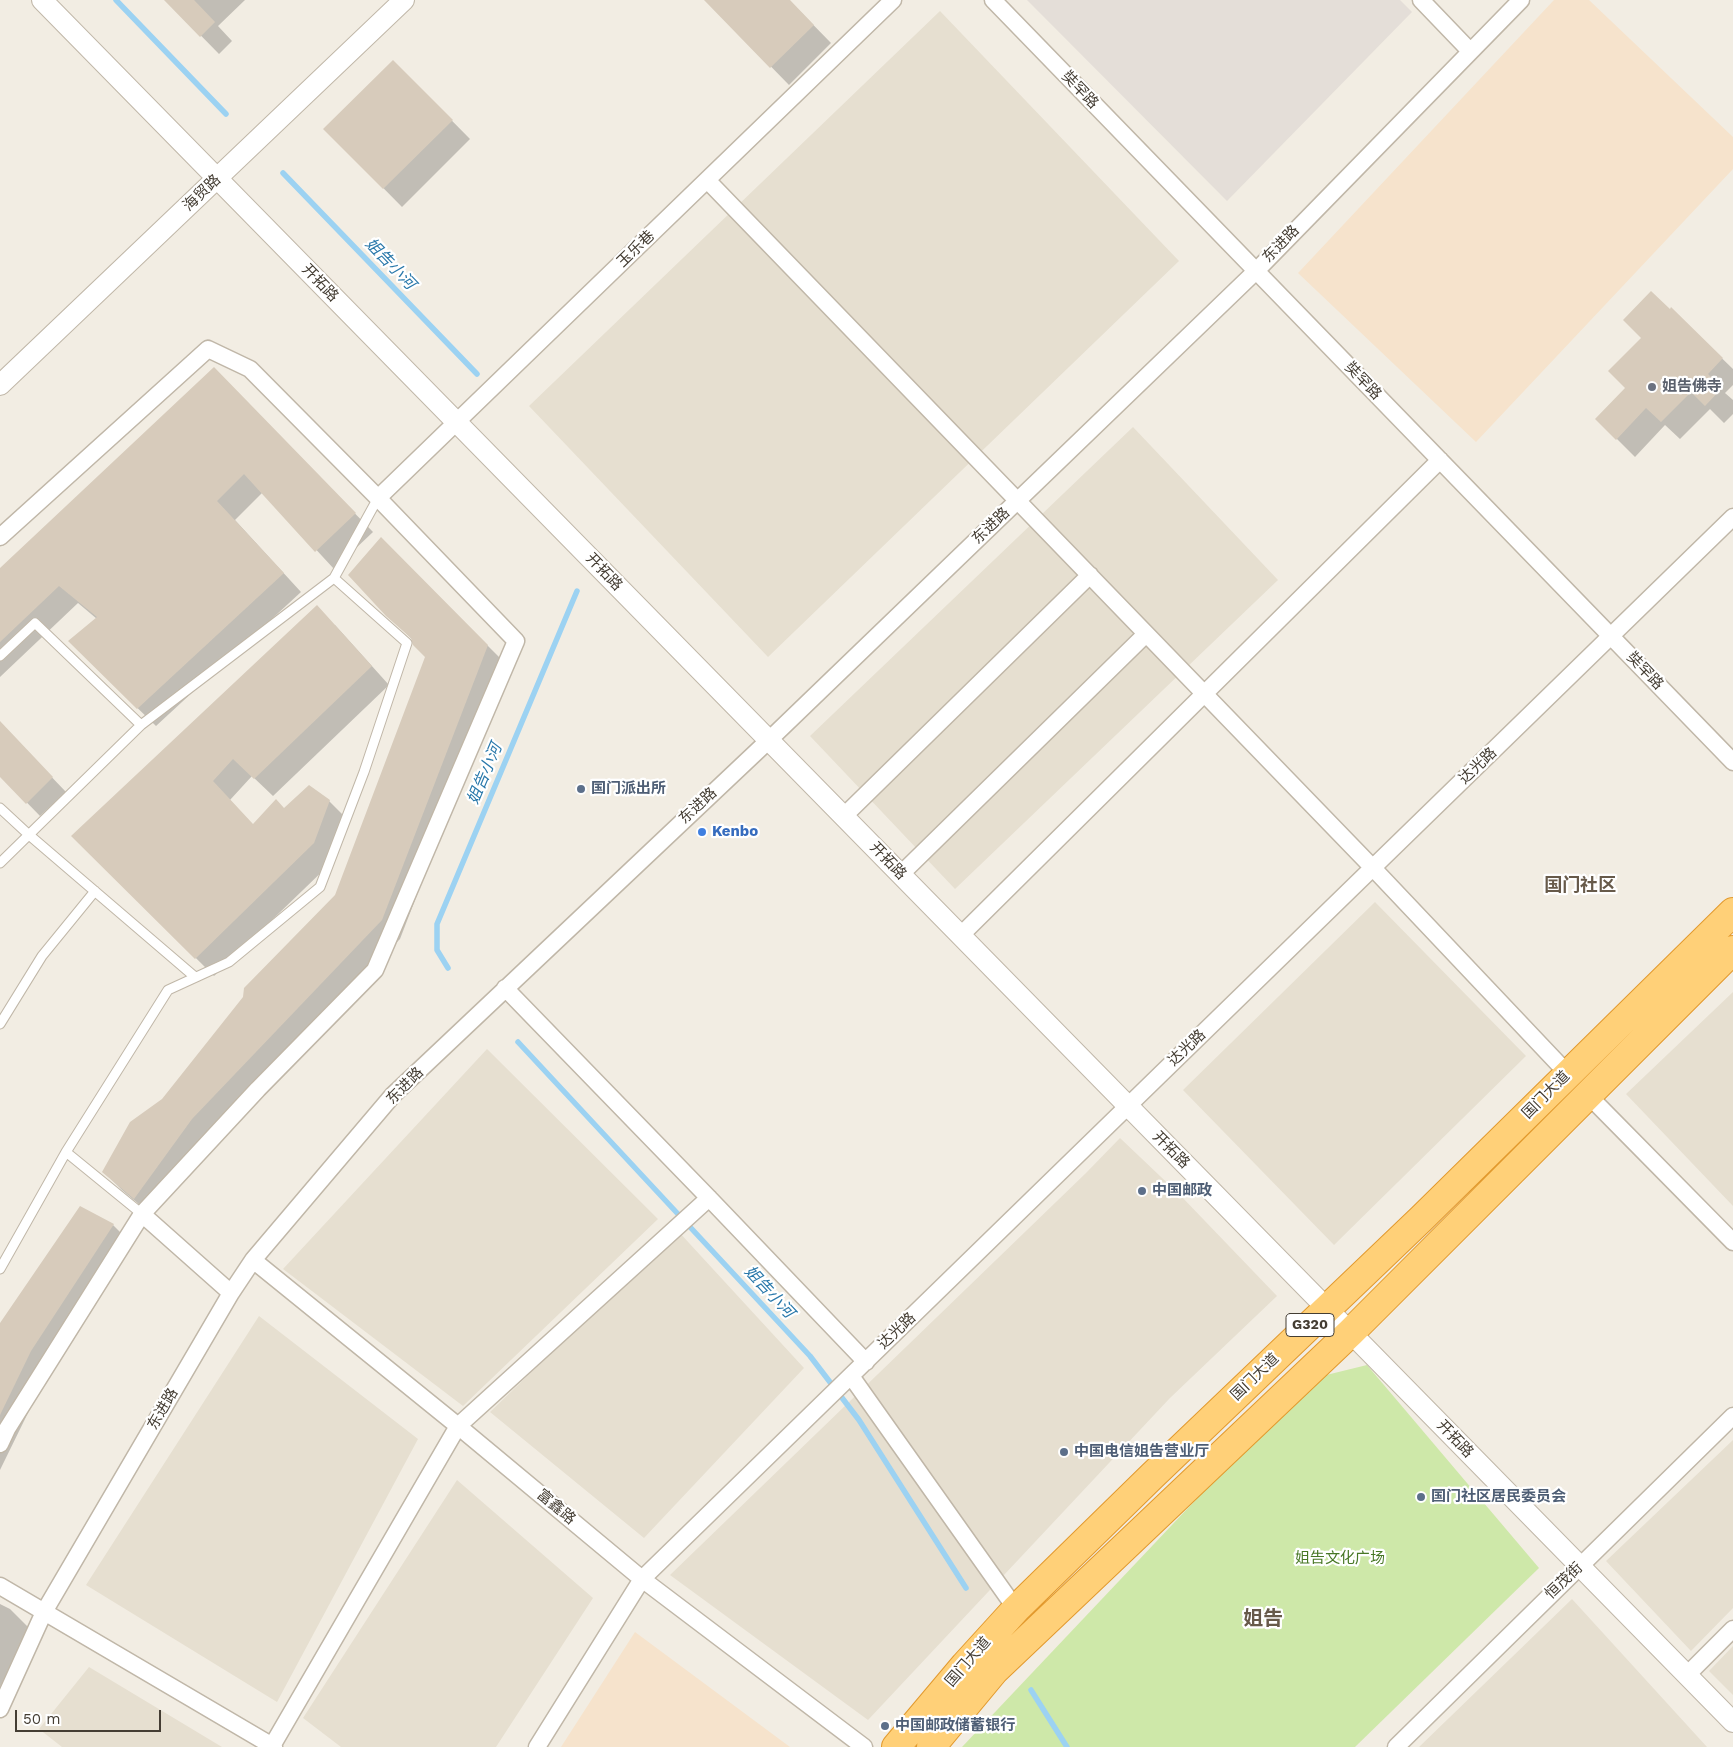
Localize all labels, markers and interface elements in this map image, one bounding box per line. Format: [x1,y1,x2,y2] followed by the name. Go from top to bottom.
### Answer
[1058,68,1102,112] street label: 奘罕路
[180,171,224,215] street label: 海贸路
[1259,222,1303,266] street label: 东进路
[614,227,658,271] street label: 玉乐巷
[361,234,419,294] water label: 姐告小河
[298,261,342,305] street label: 开拓路
[1341,359,1385,403] street label: 奘罕路
[1662,378,1722,396] place label: 姐告佛寺
[1646,381,1658,393] marker: 姐告佛寺
[969,504,1013,548] street label: 东进路
[582,550,626,594] street label: 开拓路
[1623,649,1667,693] street label: 奘罕路
[464,741,506,807] water label: 姐告小河
[1456,744,1500,788] street label: 达光路
[591,780,666,798] place label: 国门派出所
[575,783,587,795] marker: 国门派出所
[675,784,721,828] street label: 东进路
[712,823,758,841] place label: Kenbo
[696,826,708,838] marker: Kenbo
[866,839,910,883] street label: 开拓路
[1544,875,1616,897] district label: 国门社区
[1165,1026,1209,1070] street label: 达光路
[383,1064,427,1108] street label: 东进路
[1518,1067,1574,1123] street label: 国门大道
[1149,1128,1193,1172] street label: 开拓路
[1152,1182,1212,1200] place label: 中国邮政
[1136,1185,1148,1197] marker: 中国邮政
[740,1262,798,1322] water label: 姐告小河
[875,1309,919,1353] street label: 达光路
[1286,1314,1334,1336] road number: G320
[1227,1350,1283,1404] street label: 国门大道
[144,1385,182,1433] street label: 东进路
[1433,1417,1477,1461] street label: 开拓路
[1074,1443,1209,1461] place label: 中国电信姐告营业厅
[1058,1446,1070,1458] marker: 中国电信姐告营业厅
[533,1486,579,1528] street label: 富鑫路
[1431,1488,1566,1506] place label: 国门社区居民委员会
[1415,1491,1427,1503] marker: 国门社区居民委员会
[1295,1550,1385,1568] park label: 姐告文化广场
[1542,1559,1586,1603] street label: 恒茂街
[1243,1607,1283,1631] district label: 姐告
[942,1633,994,1691] street label: 国门大道
[18,1700,164,1732] scale bar
[23,1710,60,1728] text: 50 m
[895,1717,1015,1735] place label: 中国邮政储蓄银行
[879,1720,891,1732] marker: 中国邮政储蓄银行

